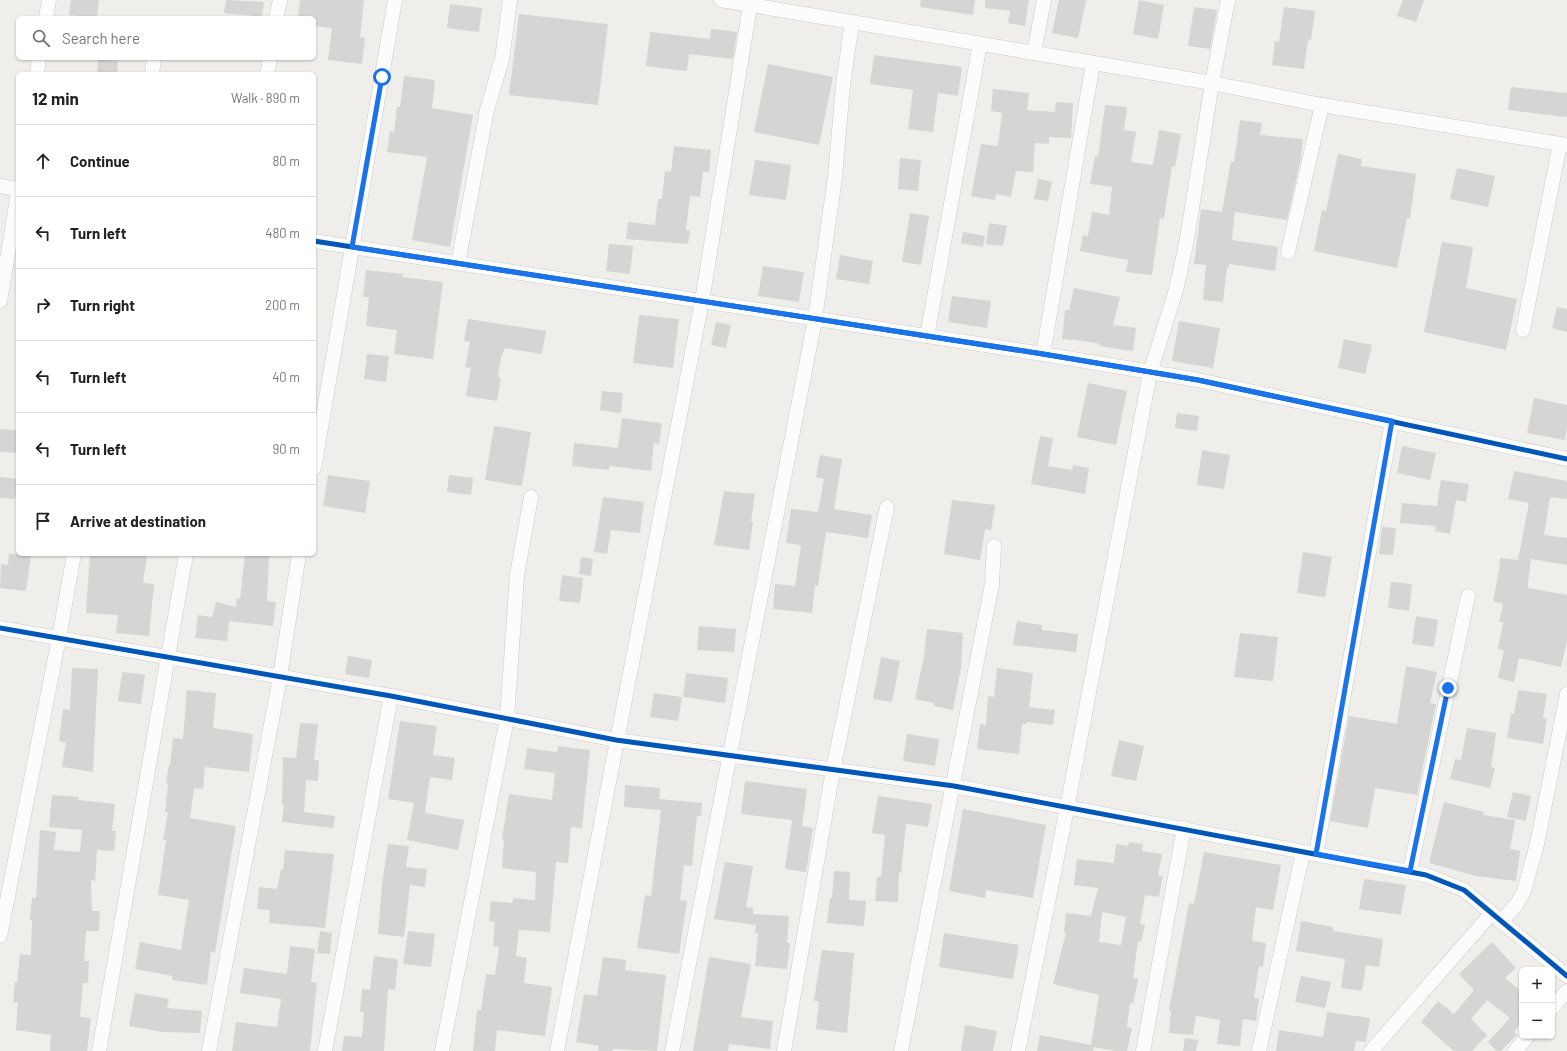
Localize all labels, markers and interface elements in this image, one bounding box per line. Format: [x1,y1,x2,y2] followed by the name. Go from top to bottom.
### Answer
[16,16,316,60] search box
[30,27,52,49] icon: search
[62,29,140,47] text: Search here
[373,68,391,86] route start
[32,88,79,108] text: 12 min
[231,90,300,106] text: Walk · 890 m
[32,150,54,172] icon: ahead
[70,152,130,170] text: Continue
[273,153,300,169] text: 80 m
[32,222,54,244] icon: left
[70,224,126,242] text: Turn left
[265,225,300,241] text: 480 m
[32,294,54,316] icon: right
[70,296,135,314] text: Turn right
[265,297,300,313] text: 200 m
[32,366,54,388] icon: left
[70,368,126,386] text: Turn left
[272,369,300,385] text: 40 m
[32,438,54,460] icon: left
[70,440,126,458] text: Turn left
[273,441,300,457] text: 90 m
[32,510,54,532] icon: arrive
[70,512,206,530] text: Arrive at destination
[1439,679,1457,697] route end
[1519,967,1555,1039] map controls
[1519,967,1555,1003] button: +
[1519,1003,1555,1039] button: −

